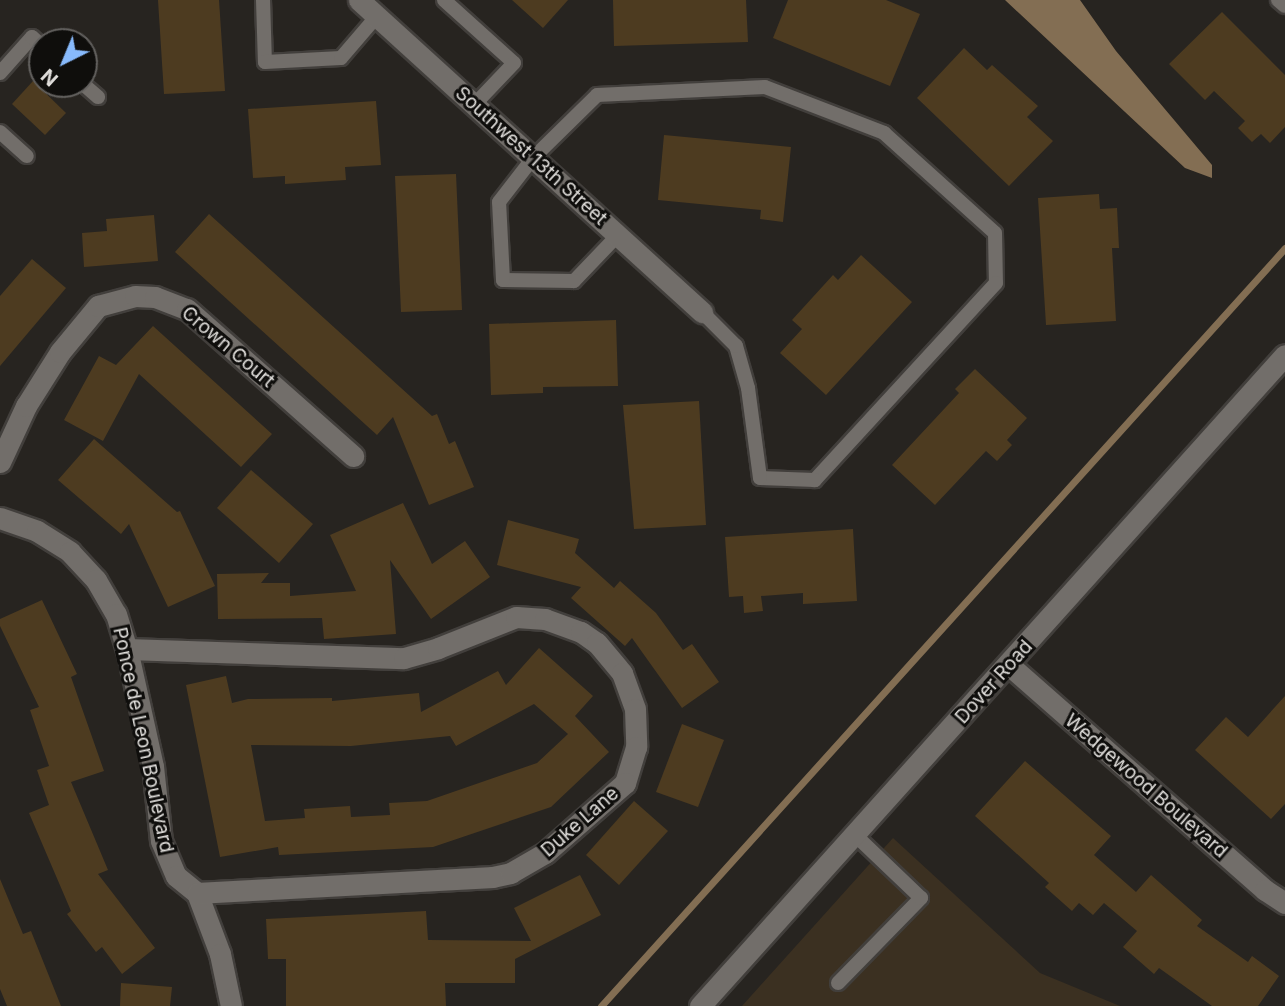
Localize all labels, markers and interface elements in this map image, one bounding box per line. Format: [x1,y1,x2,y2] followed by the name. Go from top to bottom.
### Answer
[28,28,98,98] north arrow
[37,64,63,91] text: N
[451,82,611,230] street label: Southwest 13th Street
[177,302,279,392] street label: Crown Court
[108,625,178,855] street label: Ponce de Leon Boulevard
[951,636,1037,728] street label: Dover Road
[1060,709,1232,863] street label: Wedgewood Boulevard
[537,782,623,862] street label: Duke Lane

